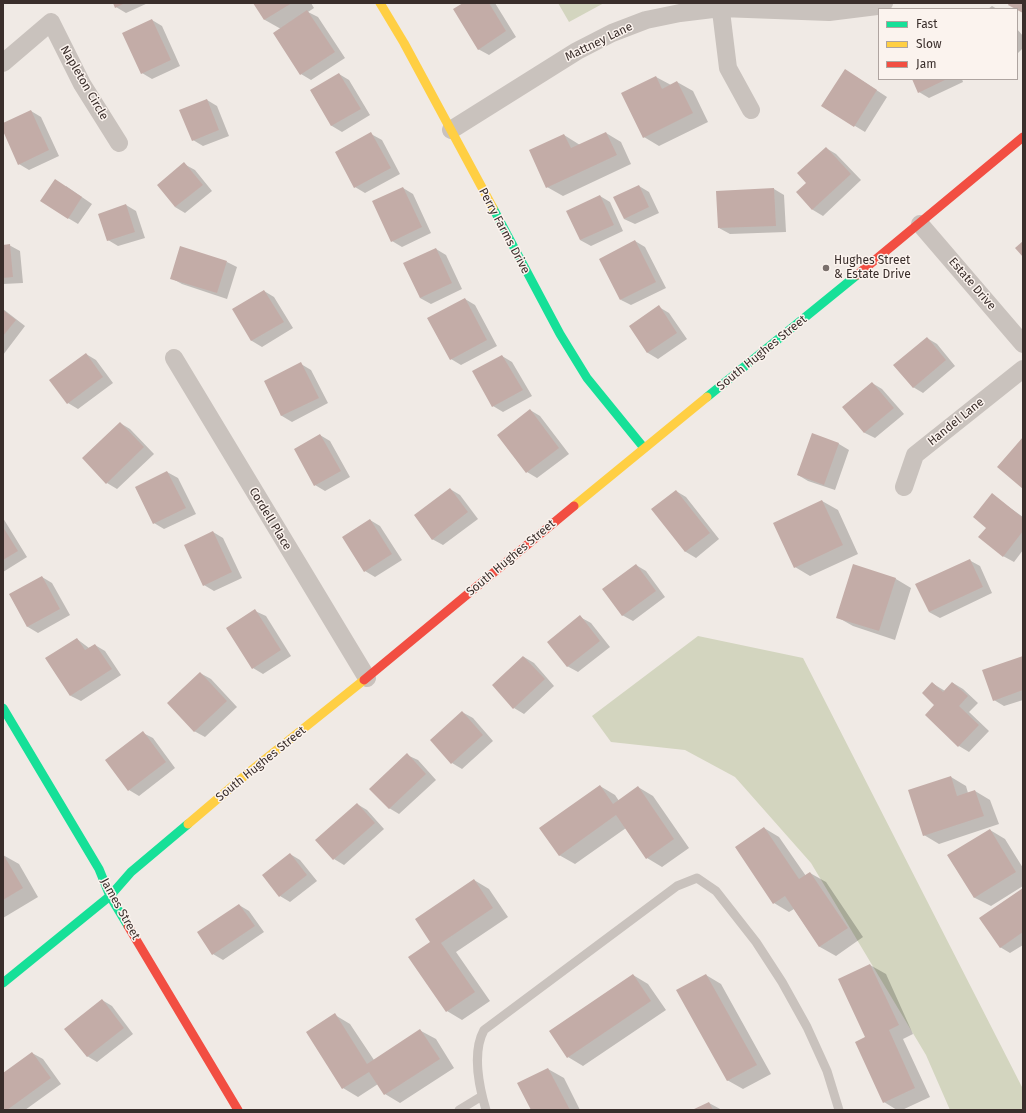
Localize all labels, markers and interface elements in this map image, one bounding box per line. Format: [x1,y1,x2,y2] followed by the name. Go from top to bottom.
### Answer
[878,8,1018,80] legend
[916,17,938,31] text: Fast
[563,20,635,64] street label: Mattney Lane
[916,37,942,51] text: Slow
[57,43,111,123] street label: Napleton Circle
[916,57,936,71] text: Jam
[475,186,533,276] street label: Perry Farms Drive
[834,254,911,282] place label: Hughes Street & Estate Drive
[945,255,999,313] street label: Estate Drive
[821,263,831,273] marker: Hughes Street & Estate Drive
[714,312,810,394] street label: South Hughes Street
[925,395,987,449] street label: Handel Lane
[246,485,294,553] street label: Cordell Place
[464,517,558,599] street label: South Hughes Street
[213,723,309,805] street label: South Hughes Street
[97,876,143,942] street label: James Street

